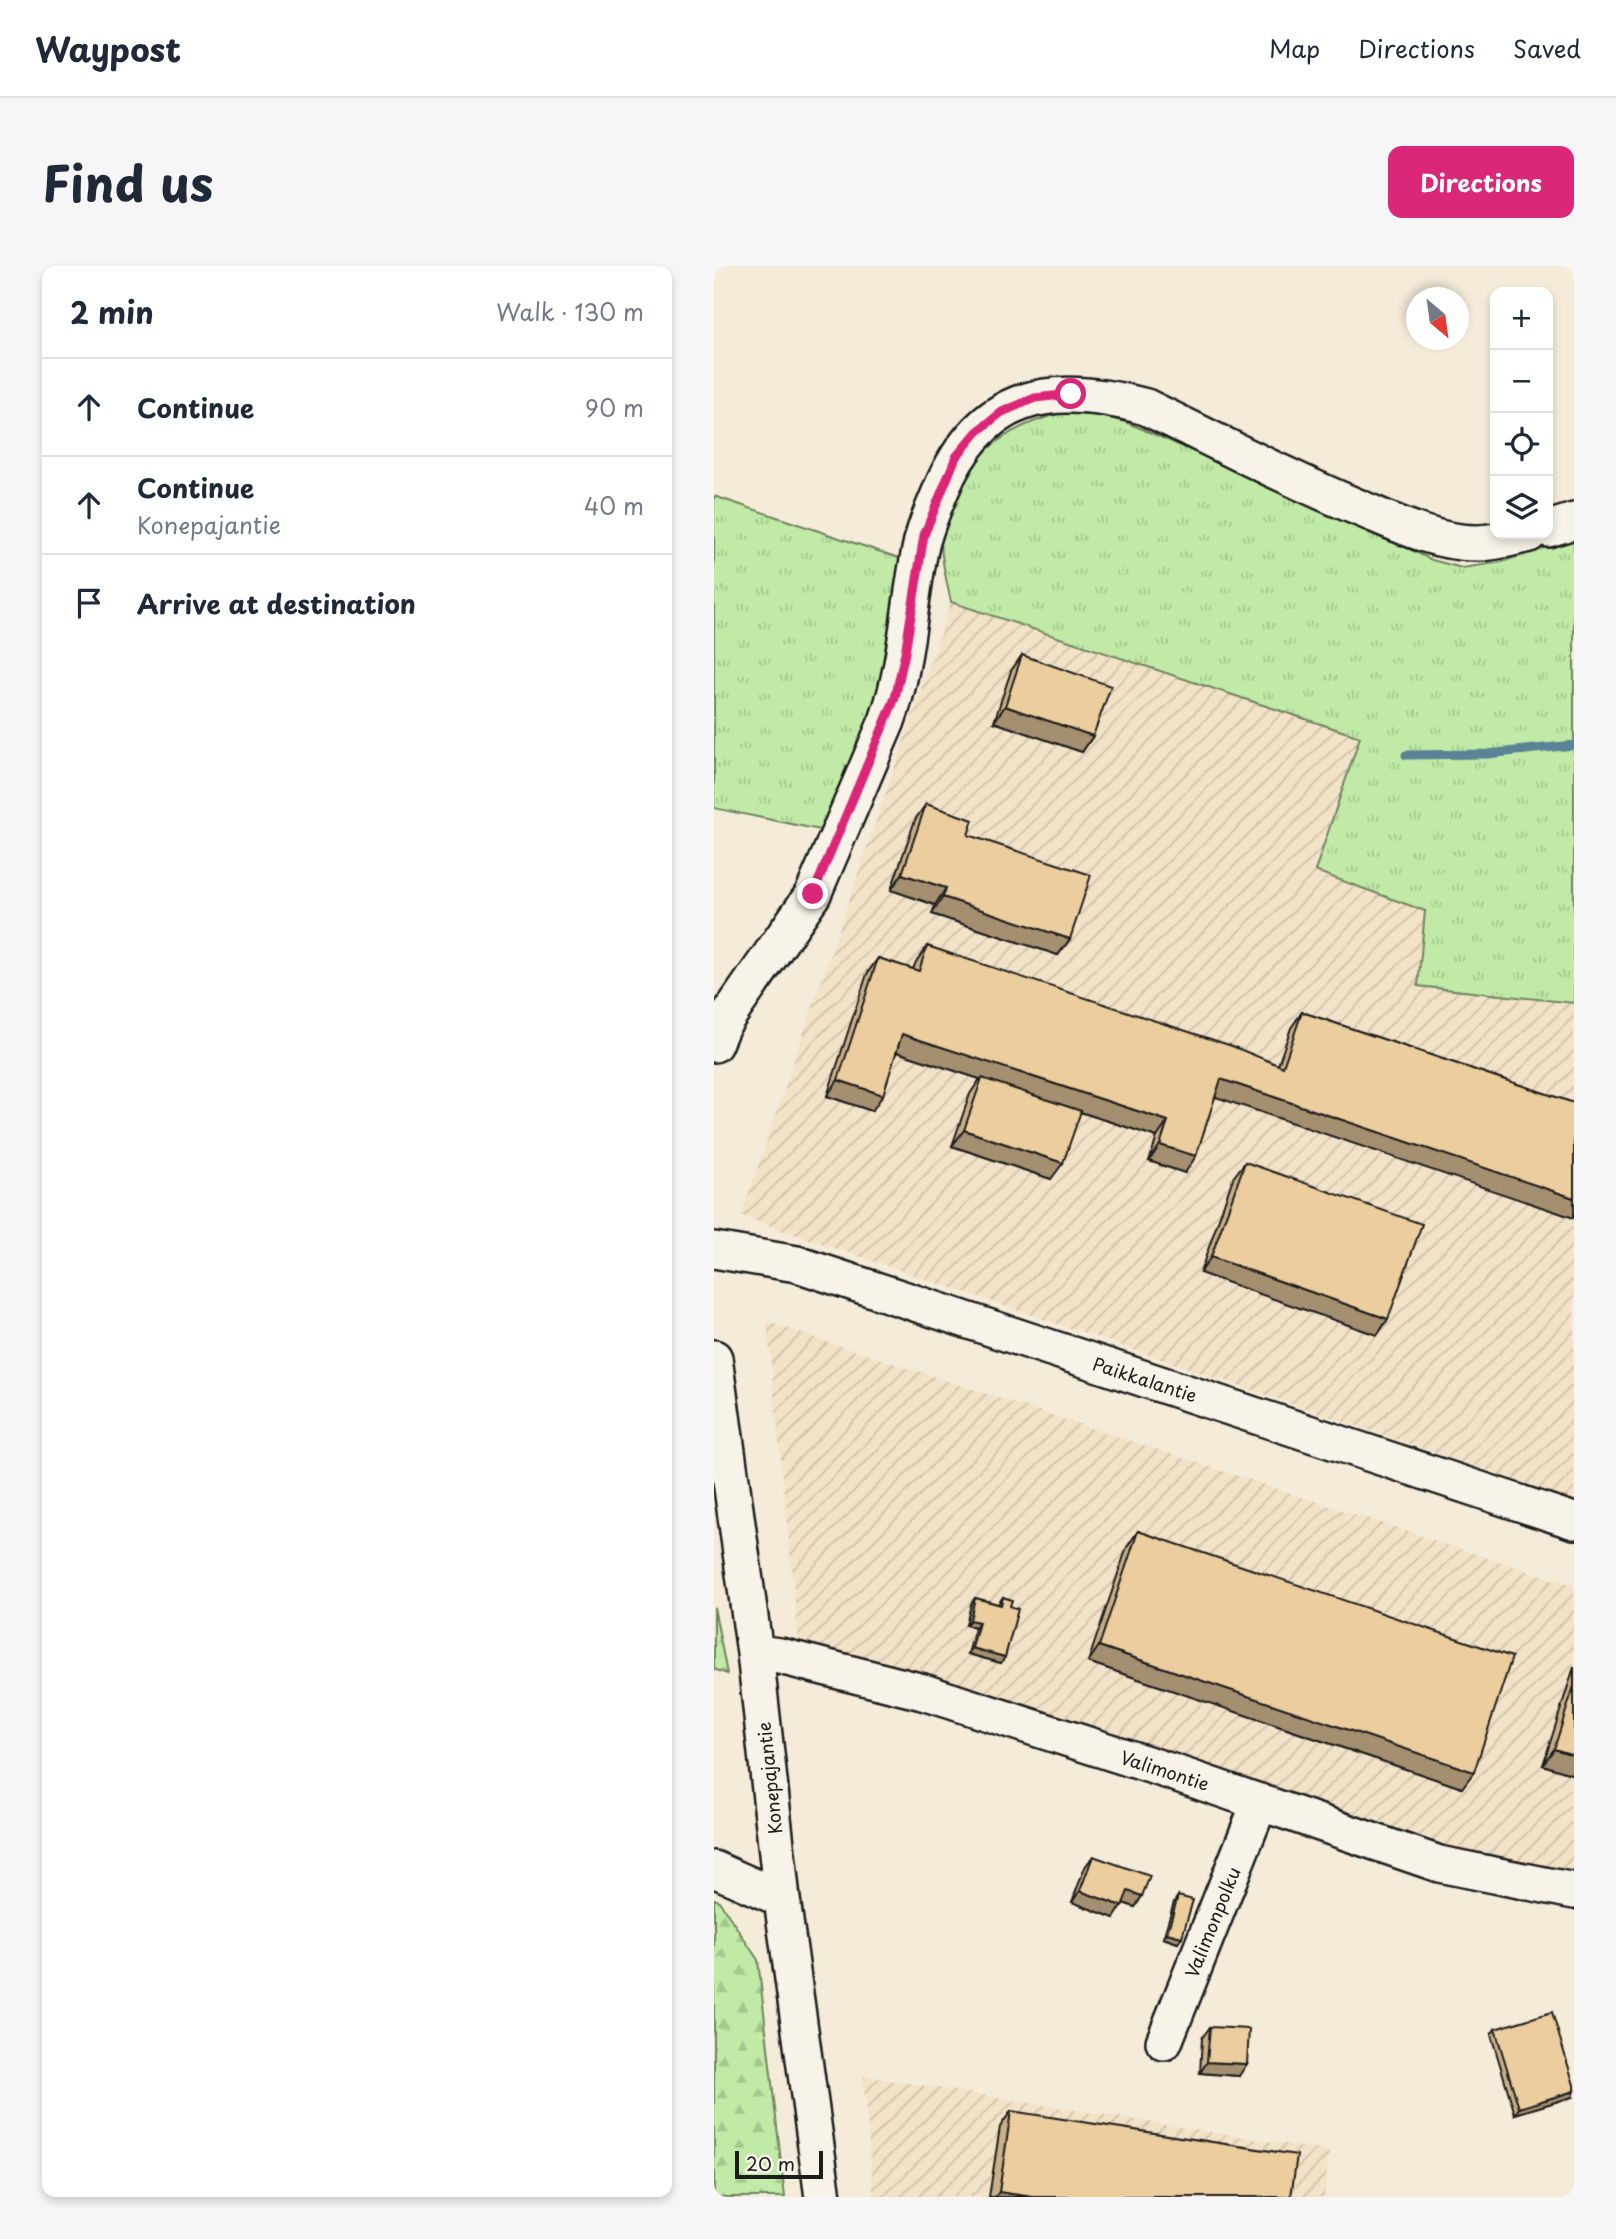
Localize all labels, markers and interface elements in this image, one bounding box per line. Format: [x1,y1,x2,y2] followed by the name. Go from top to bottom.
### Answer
[35,23,181,73] text: Waypost
[1269,30,1320,66] text: Map
[1358,30,1475,66] text: Directions
[1513,30,1581,66] text: Saved
[42,145,213,219] text: Find us
[1388,146,1574,218] button: Directions
[1406,287,1469,350] north arrow
[1490,287,1553,539] map controls
[1490,287,1553,350] button: +
[70,289,154,334] text: 2 min
[496,294,644,329] text: Walk · 130 m
[1490,350,1553,413] button: −
[1055,378,1086,409] route start
[70,388,108,426] icon: ahead
[137,388,254,427] text: Continue
[585,390,644,425] text: 90 m
[1490,413,1553,476] button: locate
[137,468,254,507] text: Continue
[1490,476,1553,539] button: layers
[70,486,108,524] icon: ahead
[584,488,644,523] text: 40 m
[137,507,281,542] text: Konepajantie
[70,584,108,622] icon: arrive
[137,584,416,623] text: Arrive at destination
[797,878,828,909] route end
[1089,1349,1201,1409] street label: Paikkalantie
[750,1721,788,1835] street label: Konepajantie
[1117,1743,1213,1797] street label: Valimontie
[1177,1863,1247,1981] street label: Valimonpolku
[735,2148,822,2180] scale bar
[746,2149,795,2177] text: 20 m

